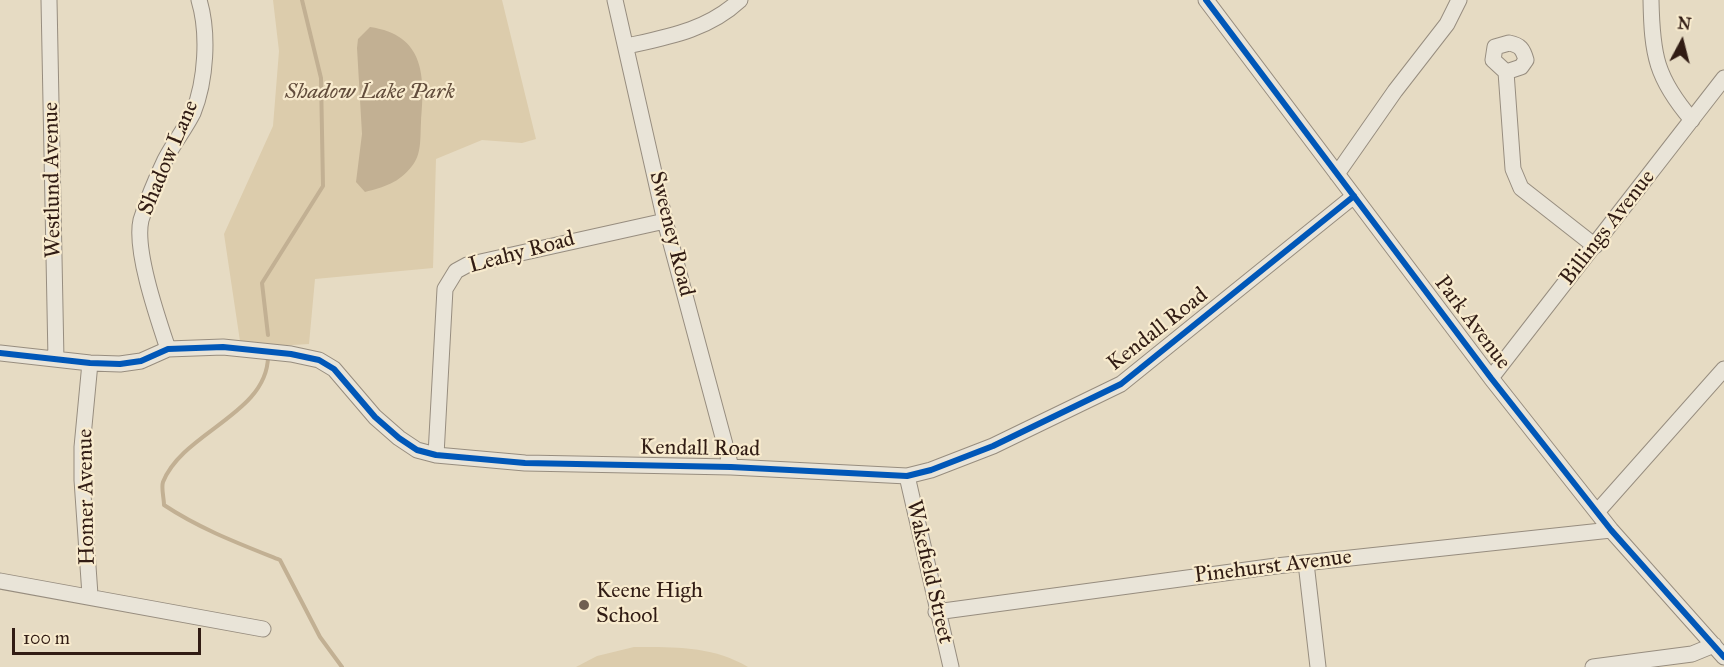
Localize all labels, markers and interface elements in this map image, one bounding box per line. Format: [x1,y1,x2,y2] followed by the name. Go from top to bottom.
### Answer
[1652,12,1712,72] north arrow
[1676,13,1692,34] text: N
[285,80,455,106] park label: Shadow Lake Park
[133,97,205,219] street label: Shadow Lane
[38,102,68,258] street label: Westlund Avenue
[1555,165,1661,291] street label: Billings Avenue
[643,169,699,299] street label: Sweeney Road
[466,226,578,280] street label: Leahy Road
[1428,271,1516,375] street label: Park Avenue
[1102,283,1214,377] street label: Kendall Road
[73,429,101,565] street label: Homer Avenue
[640,435,760,463] street label: Kendall Road
[900,498,958,646] street label: Wakefield Street
[1193,544,1353,590] street label: Pinehurst Avenue
[596,579,703,630] place label: Keene High School
[577,598,591,612] marker: Keene High School
[15,616,204,654] scale bar
[23,627,70,649] text: 100 m

